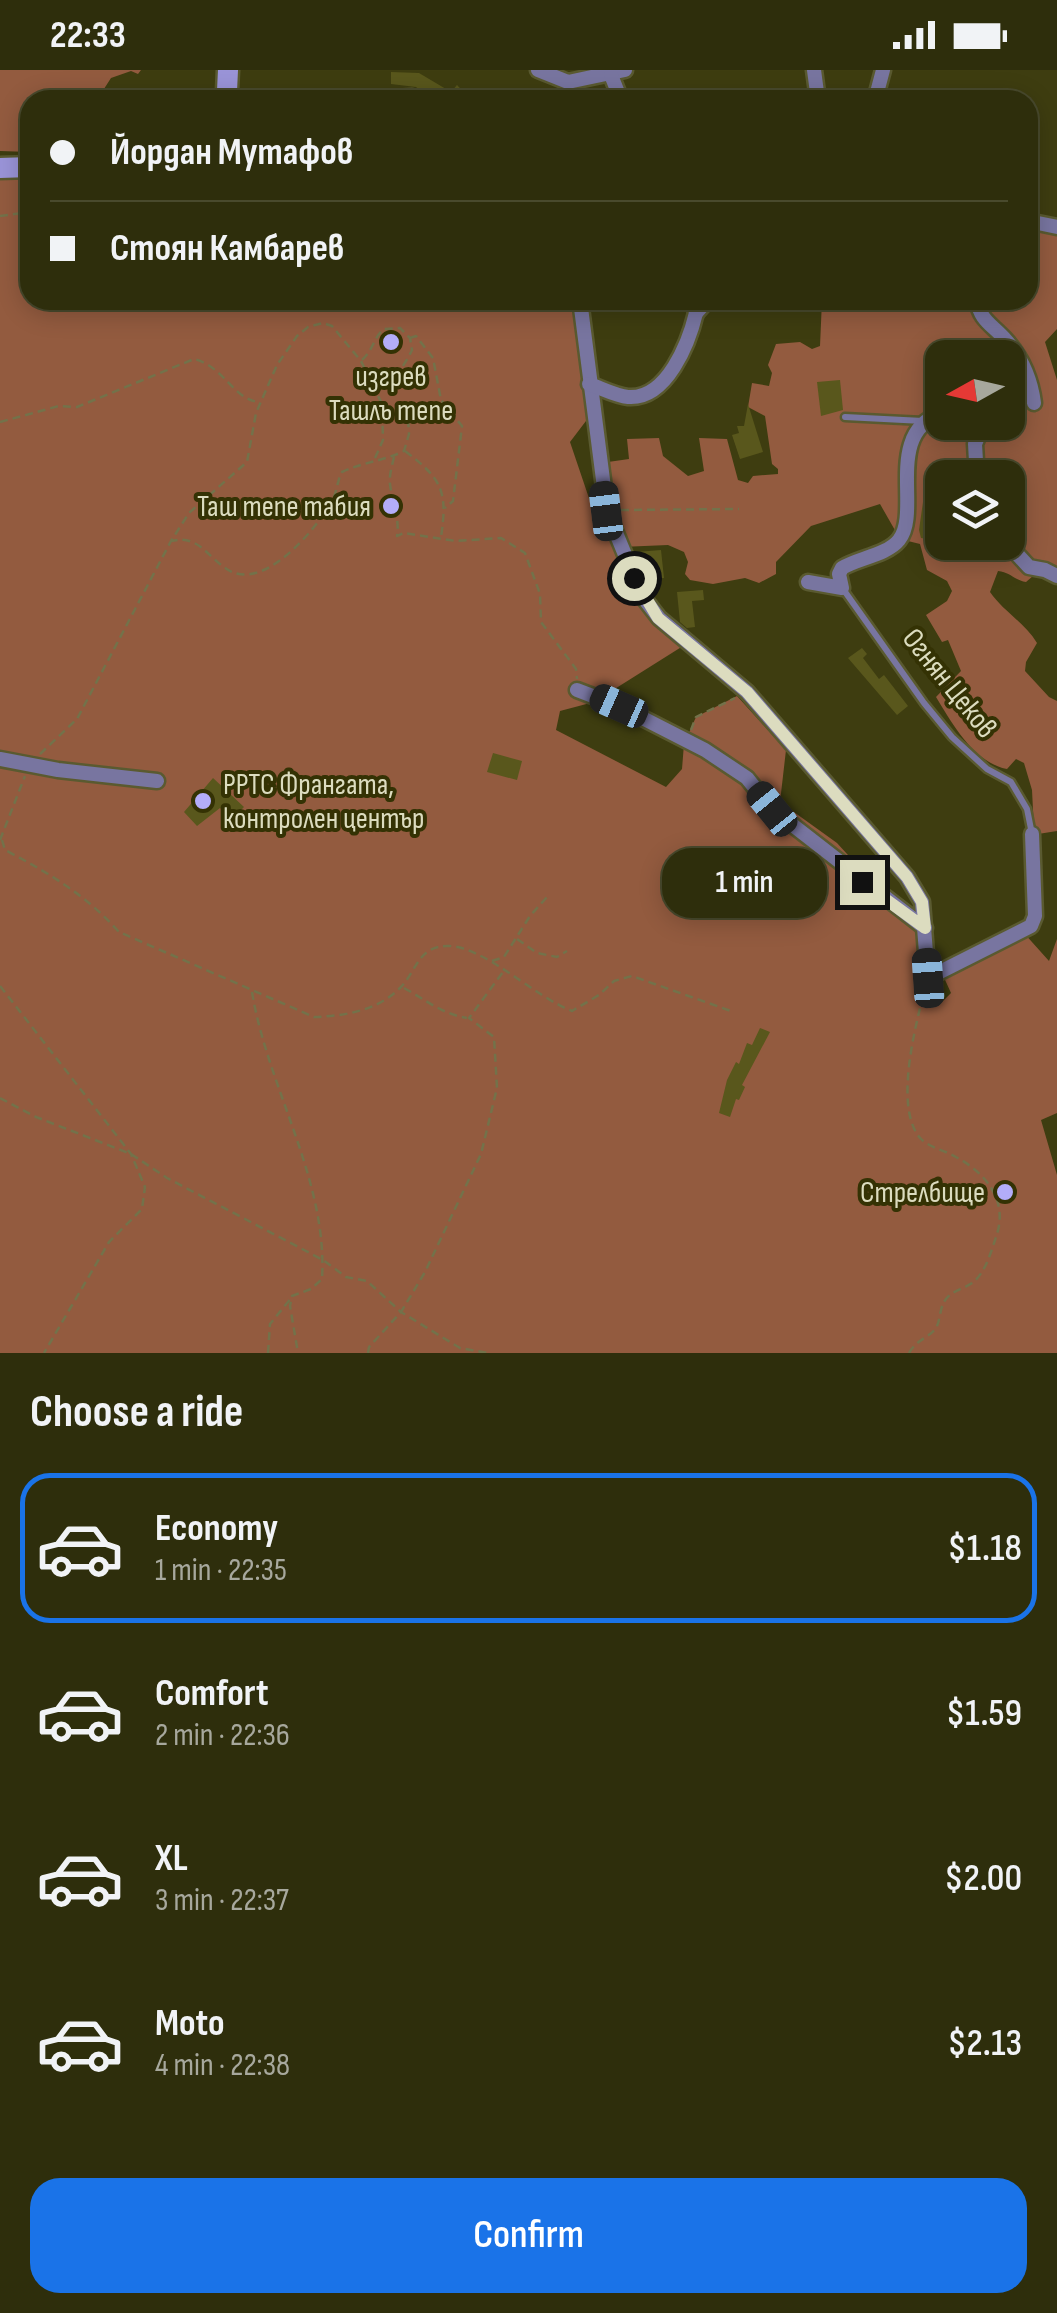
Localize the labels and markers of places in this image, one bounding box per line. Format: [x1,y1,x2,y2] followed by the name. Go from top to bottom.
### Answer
[380,331,402,353] marker: изгрев Ташлъ тепе
[329,359,453,429] place label: изгрев Ташлъ тепе
[197,489,371,525] place label: Таш тепе табия
[380,495,402,517] marker: Таш тепе табия
[223,767,424,837] place label: РРТС Франгата, контролен център
[192,790,214,812] marker: РРТС Франгата, контролен център
[860,1175,985,1211] place label: Стрелбище
[994,1181,1016,1203] marker: Стрелбище

